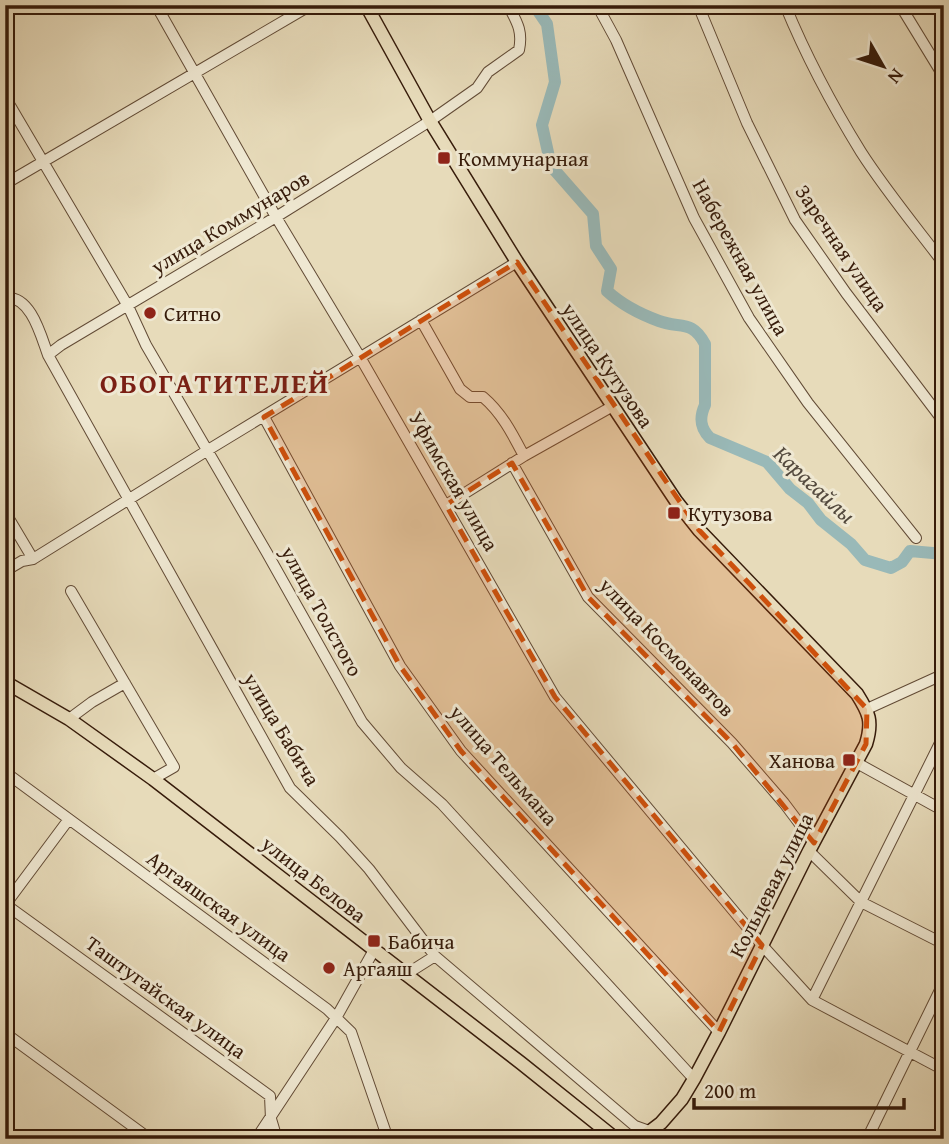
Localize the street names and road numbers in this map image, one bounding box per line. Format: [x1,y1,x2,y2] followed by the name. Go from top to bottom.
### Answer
[144,162,315,282] street label: улица Коммунаров
[685,173,797,341] street label: Набережная улица
[788,178,896,318] street label: Заречная улица
[554,295,662,434] street label: улица Кутузова
[401,405,507,557] street label: Уфимская улица
[273,539,371,682] street label: улица Толстого
[591,570,742,724] street label: улица Космонавтов
[235,665,328,792] street label: улица Бабича
[442,697,565,832] street label: улица Тельмана
[721,807,821,963] street label: Кольцевая улица
[254,828,373,930] street label: улица Белова
[140,843,298,969] street label: Аргаяшская улица
[79,928,253,1066] street label: Таштугайская улица

